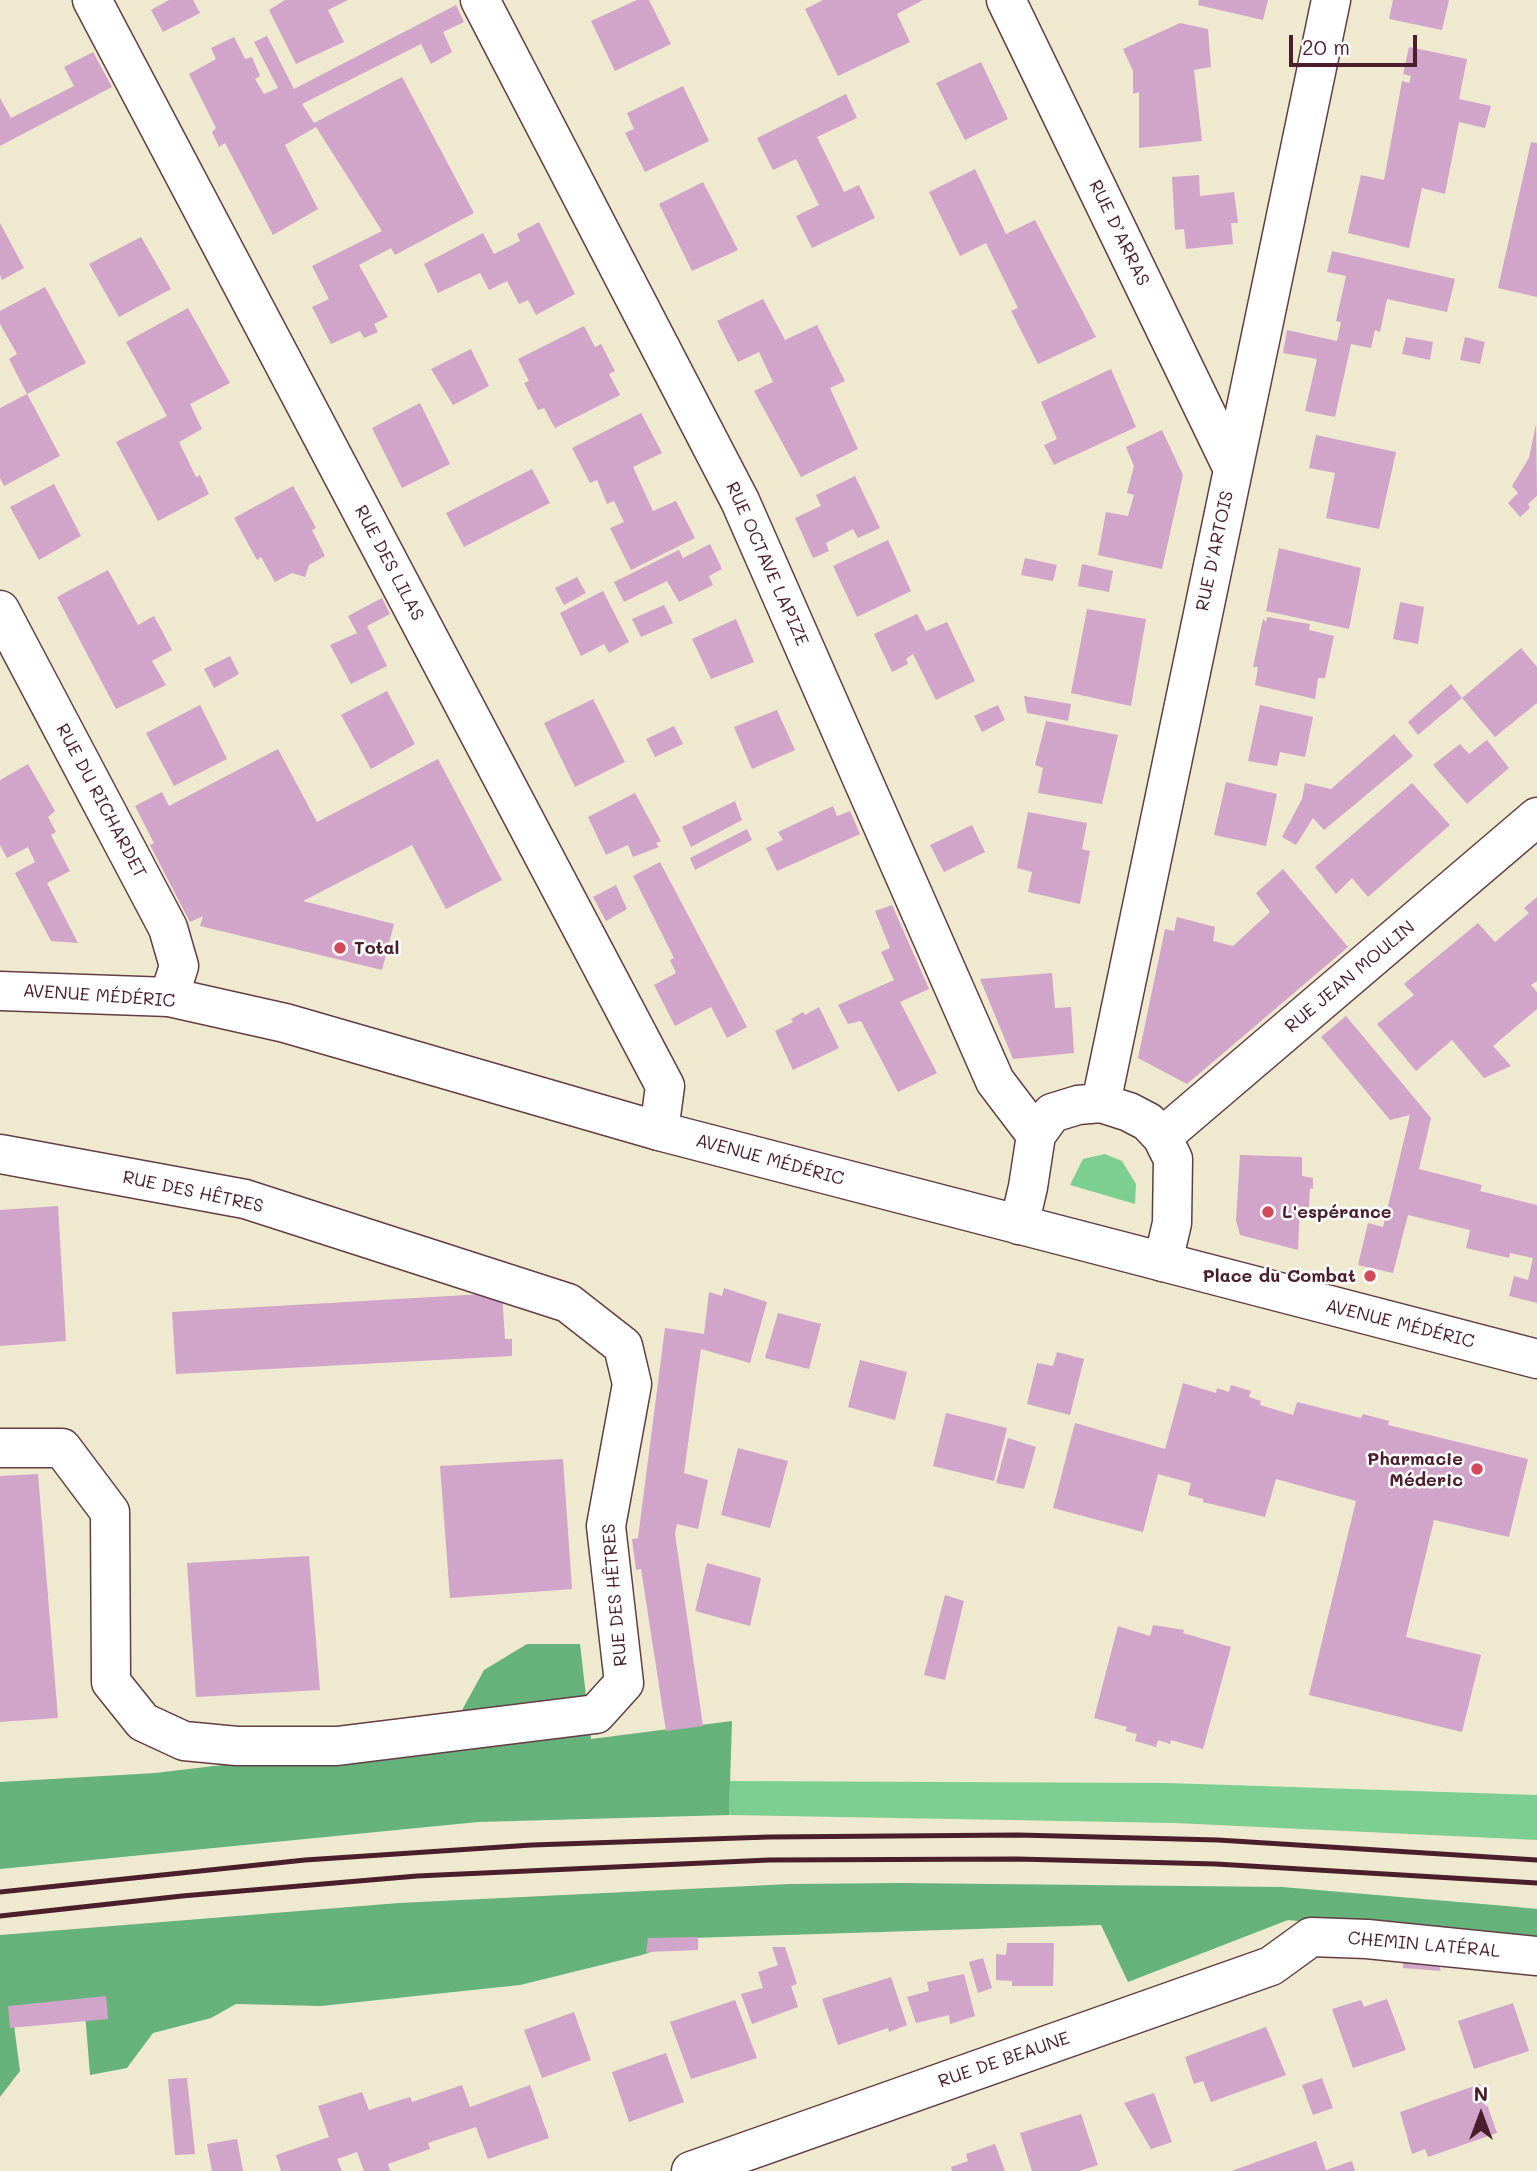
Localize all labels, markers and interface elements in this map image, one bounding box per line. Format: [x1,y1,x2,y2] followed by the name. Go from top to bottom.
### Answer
[1292,21,1420,65] scale bar
[1302,33,1350,60] text: 20 m
[1084,177,1154,289] street label: RUE D’ARRAS
[721,479,813,649] street label: RUE OCTAVE LAPIZE
[1192,489,1238,613] street label: RUE D'ARTOIS
[350,502,428,624] street label: RUE DES LILAS
[51,720,151,882] street label: RUE DU RICHARDET
[1281,916,1419,1038] street label: RUE JEAN MOULIN
[354,937,399,959] place label: Total
[332,940,348,956] marker: Total
[22,980,176,1012] street label: AVENUE MÉDÉRIC
[693,1130,847,1190] street label: AVENUE MÉDÉRIC
[121,1167,265,1217] street label: RUE DES HÊTRES
[1282,1201,1391,1223] place label: L'espérance
[1260,1204,1276,1220] marker: L'espérance
[1203,1265,1356,1287] place label: Place du Combat
[1362,1268,1378,1284] marker: Place du Combat
[1323,1295,1477,1353] street label: AVENUE MÉDÉRIC
[1367,1448,1463,1490] place label: Pharmacie Méderic
[1469,1461,1485,1477] marker: Pharmacie Méderic
[598,1523,632,1667] street label: RUE DES HÊTRES
[1347,1928,1501,1962] street label: CHEMIN LATÉRAL
[935,2027,1073,2093] street label: RUE DE BEAUNE
[1446,2080,1516,2150] north arrow
[1474,2081,1488,2106] text: N

